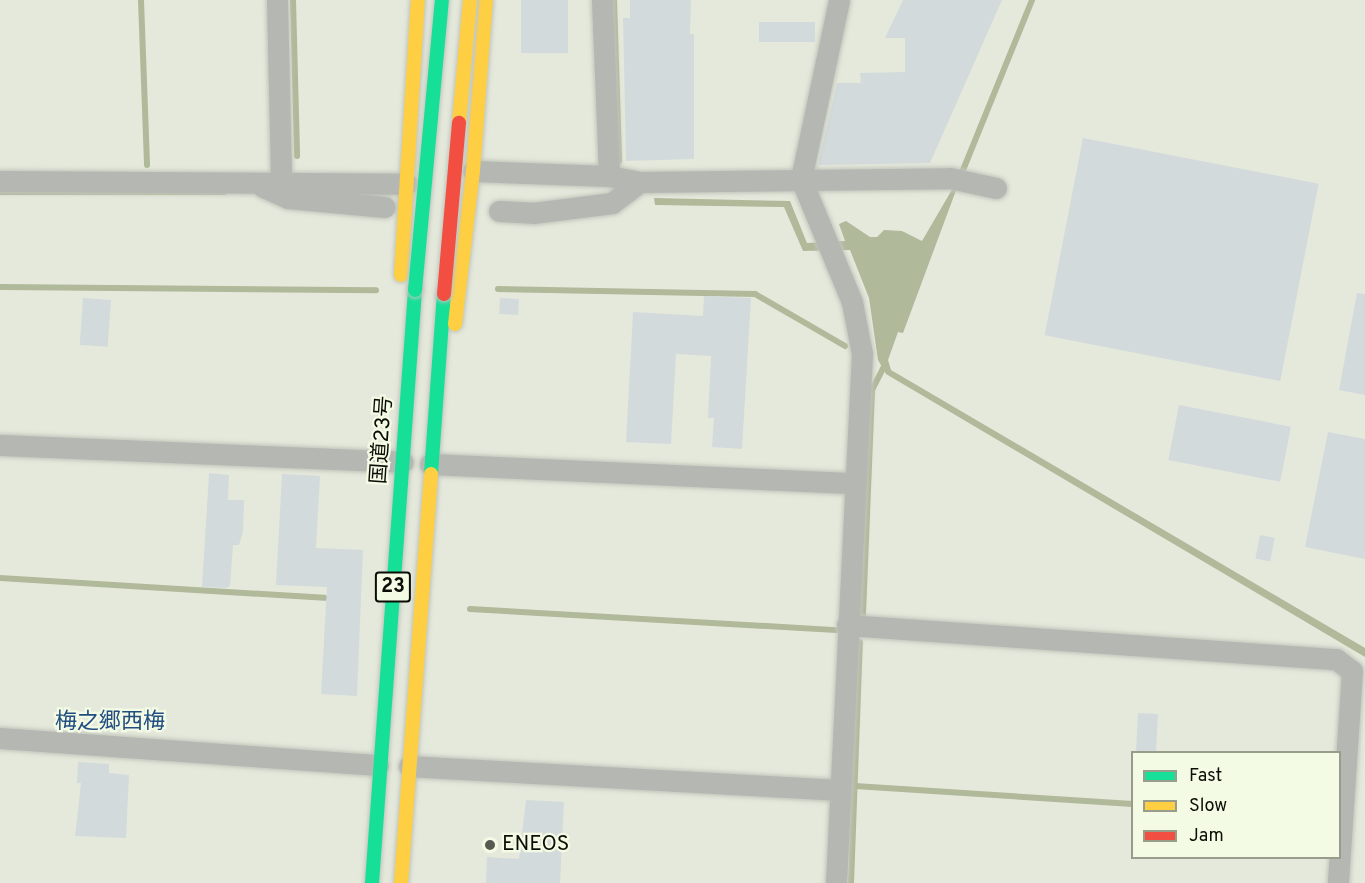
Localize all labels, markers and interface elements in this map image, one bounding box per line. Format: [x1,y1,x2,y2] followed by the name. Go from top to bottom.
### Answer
[367,395,399,485] street label: 国道23号
[374,570,412,604] road number: 23
[55,710,165,736] district label: 梅之郷西梅
[1131,751,1341,859] legend
[1189,765,1222,788] text: Fast
[1189,795,1227,818] text: Slow
[1189,825,1224,848] text: Jam
[502,832,569,858] place label: ENEOS
[483,838,497,852] marker: ENEOS

